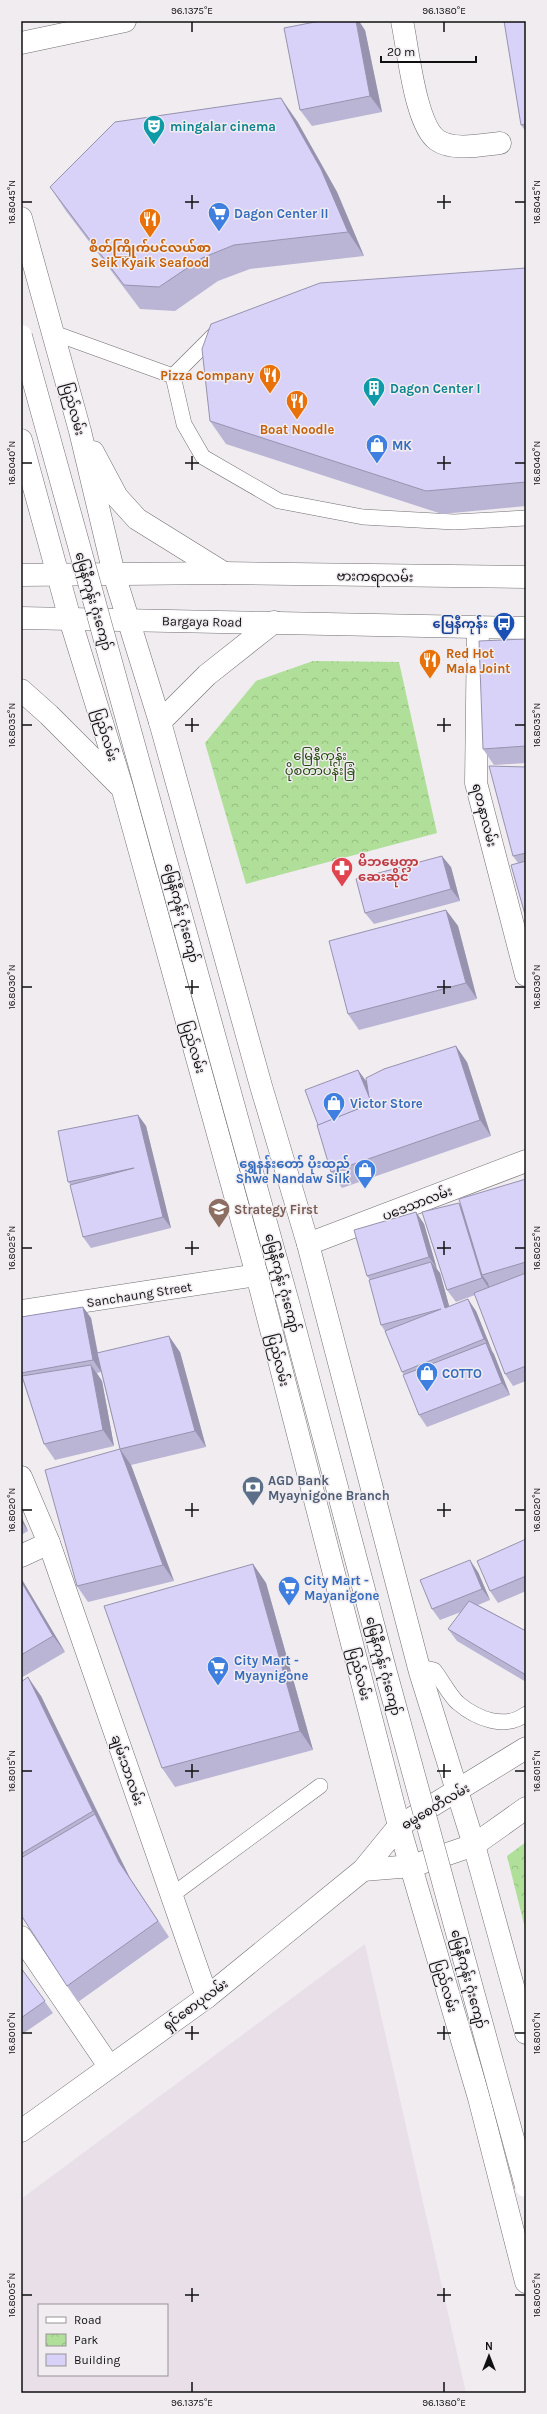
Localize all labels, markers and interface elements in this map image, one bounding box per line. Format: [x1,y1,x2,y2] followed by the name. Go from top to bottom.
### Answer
[171,5,213,17] text: 96.1375°E
[422,5,466,17] text: 96.1380°E
[381,38,476,64] scale bar
[387,45,415,59] text: 20 m
[141,113,167,146] theatre icon: mingalar cinema
[170,119,276,134] place label: mingalar cinema
[6,180,18,224] text: 16.8045°N
[531,180,543,224] text: 16.8045°N
[206,200,232,233] supermarket icon: Dagon Center II
[137,206,163,239] restaurant icon: စိတ်ကြိုက်ပင်လယ်စာ Seik Kyaik Seafood
[234,206,328,221] place label: Dagon Center II
[89,238,211,270] place label: စိတ်ကြိုက်ပင်လယ်စာ Seik Kyaik Seafood
[257,362,283,395] restaurant icon: Pizza Company
[160,368,254,383] place label: Pizza Company
[361,375,387,408] building icon: Dagon Center I
[56,381,89,438] street label: ပြည်လမ်း
[390,381,480,396] place label: Dagon Center I
[284,388,310,421] restaurant icon: Boat Noodle
[260,422,334,437] place label: Boat Noodle
[364,432,390,465] shop icon: MK
[392,438,412,453] place label: MK
[6,441,18,485] text: 16.8040°N
[531,441,543,485] text: 16.8040°N
[69,550,116,653] street label: မြေနီကုန်း ဂုံးကျော်
[337,567,413,588] street label: ဗားကရာလမ်း
[491,610,517,643] bus stop icon: မြေနီကုန်း
[162,613,242,630] street label: Bargaya Road
[432,614,488,635] place label: မြေနီကုန်း
[446,646,510,676] place label: Red Hot Mala Joint
[417,647,443,680] restaurant icon: Red Hot Mala Joint
[6,703,18,747] text: 16.8035°N
[531,703,543,747] text: 16.8035°N
[88,707,122,764] street label: ပြည်လမ်း
[285,747,355,781] park label: မြေနီကုန်း ပိုစတာပန်းခြံ
[466,782,501,849] street label: ရတနာလမ်း
[358,853,419,888] place label: မိဘမေတ္တာ ဆေးဆိုင်
[329,855,355,888] pharmacy icon: မိဘမေတ္တာ ဆေးဆိုင်
[158,862,203,965] street label: မြေနီကုန်း ဂုံးကျော်
[6,965,18,1009] text: 16.8030°N
[531,965,543,1009] text: 16.8030°N
[176,1019,209,1076] street label: ပြည်လမ်း
[321,1090,347,1123] shop icon: Victor Store
[350,1096,423,1111] place label: Victor Store
[236,1154,350,1186] place label: ရွှေနန်းတော် ပိုးထည် Shwe Nandaw Silk
[352,1157,378,1190] shop icon: ရွှေနန်းတော် ပိုးထည် Shwe Nandaw Silk
[380,1182,454,1224] street label: ပဒေသာလမ်း
[206,1196,232,1229] school or university icon: Strategy First
[234,1202,318,1217] place label: Strategy First
[6,1226,18,1270] text: 16.8025°N
[531,1226,543,1270] text: 16.8025°N
[259,1232,304,1335] street label: မြေနီကုန်း ဂုံးကျော်
[85,1279,193,1310] street label: Sanchaung Street
[262,1332,293,1389] street label: ပြည်လမ်း
[414,1360,440,1393] shop icon: COTTO
[442,1366,482,1381] place label: COTTO
[268,1473,390,1503] place label: AGD Bank Myaynigone Branch
[240,1474,266,1507] bank icon: AGD Bank Myaynigone Branch
[6,1488,18,1532] text: 16.8020°N
[531,1488,543,1532] text: 16.8020°N
[304,1573,380,1603] place label: City Mart - Mayanigone
[276,1574,302,1607] supermarket icon: City Mart - Mayanigone
[360,1615,405,1718] street label: မြေနီကုန်း ဂုံးကျော်
[343,1646,374,1703] street label: ပြည်လမ်း
[234,1653,308,1683] place label: City Mart - Myaynigone
[205,1654,231,1687] supermarket icon: City Mart - Myaynigone
[106,1732,148,1809] street label: ချမ်းသာလမ်း
[6,1750,18,1792] text: 16.8015°N
[531,1750,543,1792] text: 16.8015°N
[398,1779,474,1835] street label: ဓမ္မစေတီလမ်း
[445,1928,490,2031] street label: မြေနီကုန်း ဂုံးကျော်
[428,1958,461,2015] street label: ပြည်လမ်း
[159,1975,232,2035] street label: ရှင်စောပုလမ်း
[6,2012,18,2054] text: 16.8010°N
[531,2012,543,2054] text: 16.8010°N
[6,2273,18,2317] text: 16.8005°N
[531,2273,543,2317] text: 16.8005°N
[38,2304,168,2376] legend
[74,2313,102,2327] text: Road
[74,2333,99,2347] text: Park
[469,2336,509,2376] north arrow
[485,2340,493,2353] text: N
[74,2353,121,2367] text: Building
[171,2397,213,2409] text: 96.1375°E
[422,2397,466,2409] text: 96.1380°E

